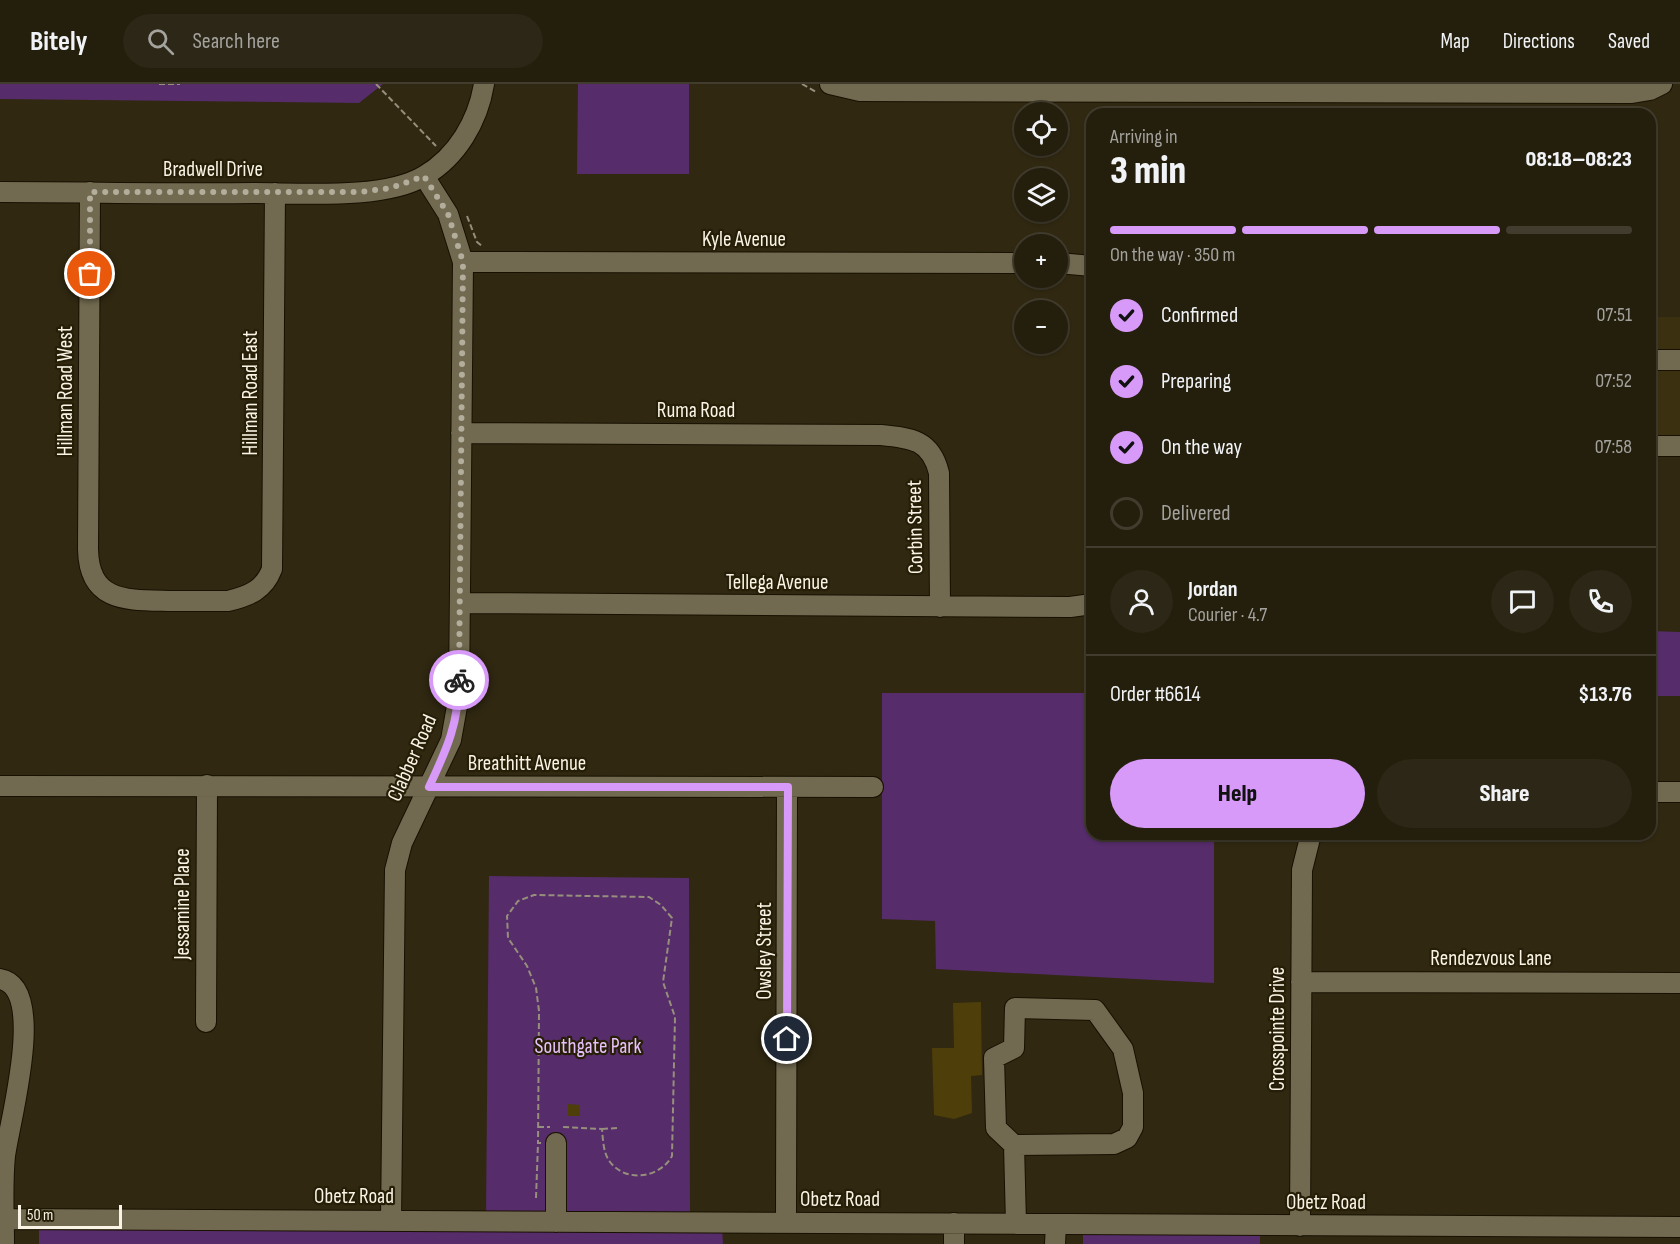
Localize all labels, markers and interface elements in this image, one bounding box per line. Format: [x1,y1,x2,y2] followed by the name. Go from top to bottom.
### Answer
[123,14,543,68] search box
[30,25,87,58] text: Bitely
[144,25,177,58] icon: search
[192,28,280,55] text: Search here
[1440,29,1470,54] text: Map
[1503,29,1575,54] text: Directions
[1608,29,1650,54] text: Saved
[1014,102,1068,354] map controls
[1014,102,1068,156] button: locate
[1110,125,1178,149] text: Arriving in
[1526,146,1632,173] text: 08:18–08:23
[1110,148,1186,195] text: 3 min
[163,157,263,182] street label: Bradwell Drive
[1014,168,1068,222] button: layers
[702,227,786,252] street label: Kyle Avenue
[1014,234,1068,288] button: +
[1110,243,1235,267] text: On the way · 350 m
[64,248,115,299] pin
[73,257,106,290] icon: bag
[1110,299,1143,332] icon: check
[1014,300,1068,354] button: −
[1161,302,1238,329] text: Confirmed
[1596,303,1632,327] text: 07:51
[53,326,78,456] street label: Hillman Road West
[238,331,263,455] street label: Hillman Road East
[1110,365,1143,398] icon: check
[1161,368,1231,395] text: Preparing
[1595,369,1632,393] text: 07:52
[657,398,735,423] street label: Ruma Road
[1110,431,1143,464] icon: check
[1161,434,1242,461] text: On the way
[1595,435,1632,459] text: 07:58
[902,480,928,574] street label: Corbin Street
[1161,500,1230,527] text: Delivered
[726,570,828,595] street label: Tellega Avenue
[1110,570,1173,633] button: person
[1491,570,1554,633] button: chat
[1569,570,1632,633] button: phone
[1188,576,1237,603] text: Jordan
[1188,603,1267,627] text: Courier · 4.7
[429,650,489,710] courier
[443,664,476,697] icon: bike
[1110,681,1201,708] text: Order #6614
[1578,681,1632,708] text: $13.76
[382,711,442,805] street label: Clabber Road
[468,751,586,776] street label: Breathitt Avenue
[1110,759,1365,828] button: Help
[1377,759,1632,828] button: Share
[170,848,195,961] street label: Jessamine Place
[752,902,777,1000] street label: Owsley Street
[1430,946,1552,971] street label: Rendezvous Lane
[1265,967,1290,1091] street label: Crosspointe Drive
[761,1013,812,1064] pin
[770,1022,803,1055] icon: home
[535,1034,641,1059] park label: Southgate Park
[314,1184,394,1209] street label: Obetz Road
[800,1187,880,1212] street label: Obetz Road
[1286,1190,1366,1215] street label: Obetz Road
[18,1202,122,1230] scale bar
[27,1206,53,1225] text: 50 m

